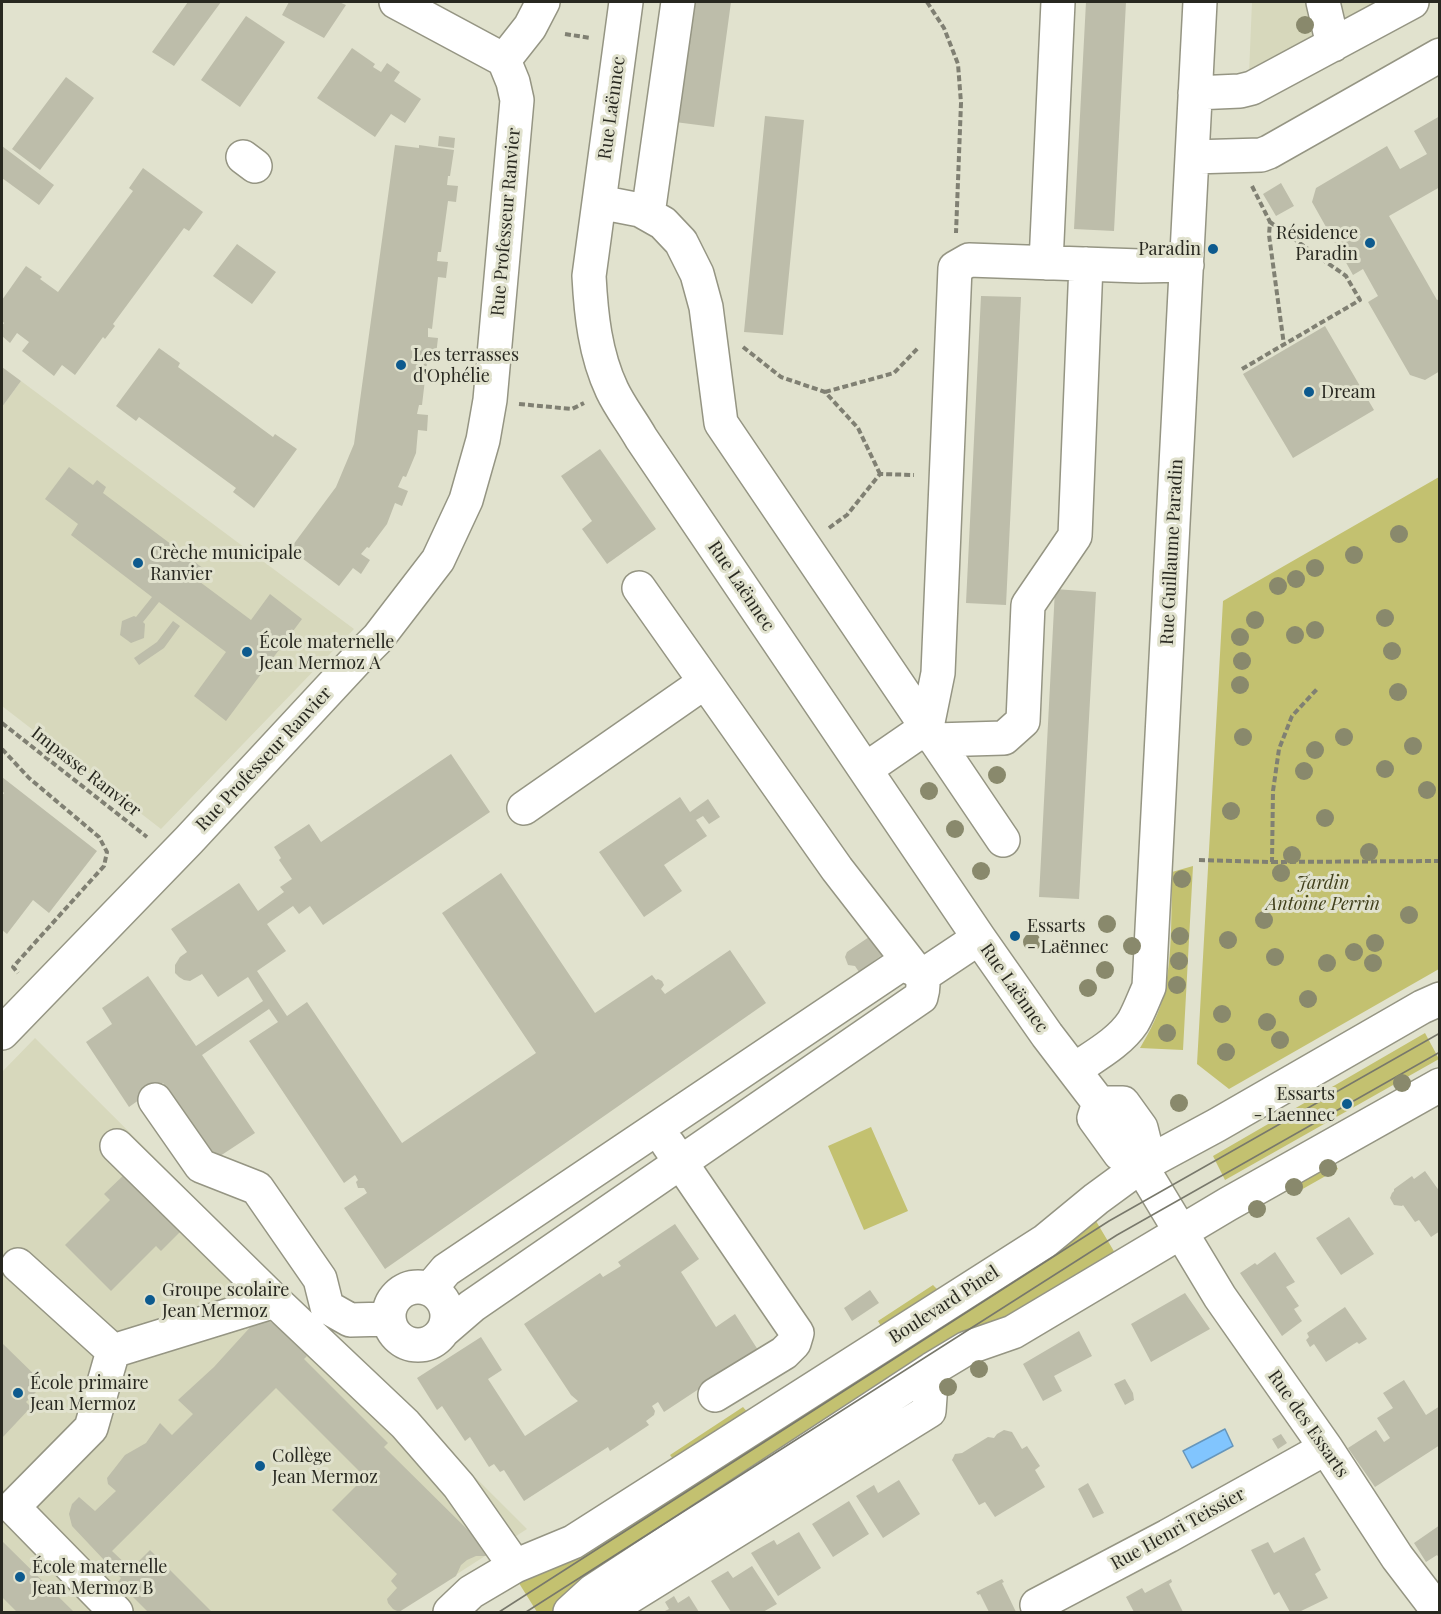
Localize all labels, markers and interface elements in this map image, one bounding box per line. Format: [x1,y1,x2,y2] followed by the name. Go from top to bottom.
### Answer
[594,55,630,161] street label: Rue Laënnec
[487,127,525,317] street label: Rue Professeur Ranvier
[1276,222,1358,264] place label: Résidence Paradin
[1363,236,1377,250] marker: Résidence Paradin
[1138,238,1201,260] place label: Paradin
[1206,242,1220,256] marker: Paradin
[413,344,519,386] place label: Les terrasses d'Ophélie
[394,358,408,372] marker: Les terrasses d'Ophélie
[1321,381,1376,403] place label: Dream
[1302,385,1316,399] marker: Dream
[1156,458,1188,646] street label: Rue Guillaume Paradin
[703,537,779,635] street label: Rue Laënnec
[150,542,302,584] place label: Crèche municipale Ranvier
[131,556,145,570] marker: Crèche municipale Ranvier
[259,631,394,674] place label: École maternelle Jean Mermoz A
[240,645,254,659] marker: École maternelle Jean Mermoz A
[192,682,336,836] street label: Rue Professeur Ranvier
[27,722,145,822] street label: Impasse Ranvier
[1266,872,1380,914] park label: Jardin Antoine Perrin
[1027,915,1108,958] place label: Essarts - Laënnec
[1008,929,1022,943] marker: Essarts - Laënnec
[975,939,1053,1037] street label: Rue Laënnec
[1254,1083,1335,1126] place label: Essarts - Laennec
[1340,1097,1354,1111] marker: Essarts - Laennec
[885,1261,1003,1349] street label: Boulevard Pinel
[162,1279,289,1322] place label: Groupe scolaire Jean Mermoz
[143,1293,157,1307] marker: Groupe scolaire Jean Mermoz
[1263,1366,1353,1482] street label: Rue des Essarts
[30,1372,149,1414] place label: École primaire Jean Mermoz
[11,1386,25,1400] marker: École primaire Jean Mermoz
[272,1445,378,1488] place label: Collège Jean Mermoz
[253,1459,267,1473] marker: Collège Jean Mermoz
[1107,1483,1249,1575] street label: Rue Henri Teissier
[32,1556,167,1598] place label: École maternelle Jean Mermoz B
[13,1570,27,1584] marker: École maternelle Jean Mermoz B

